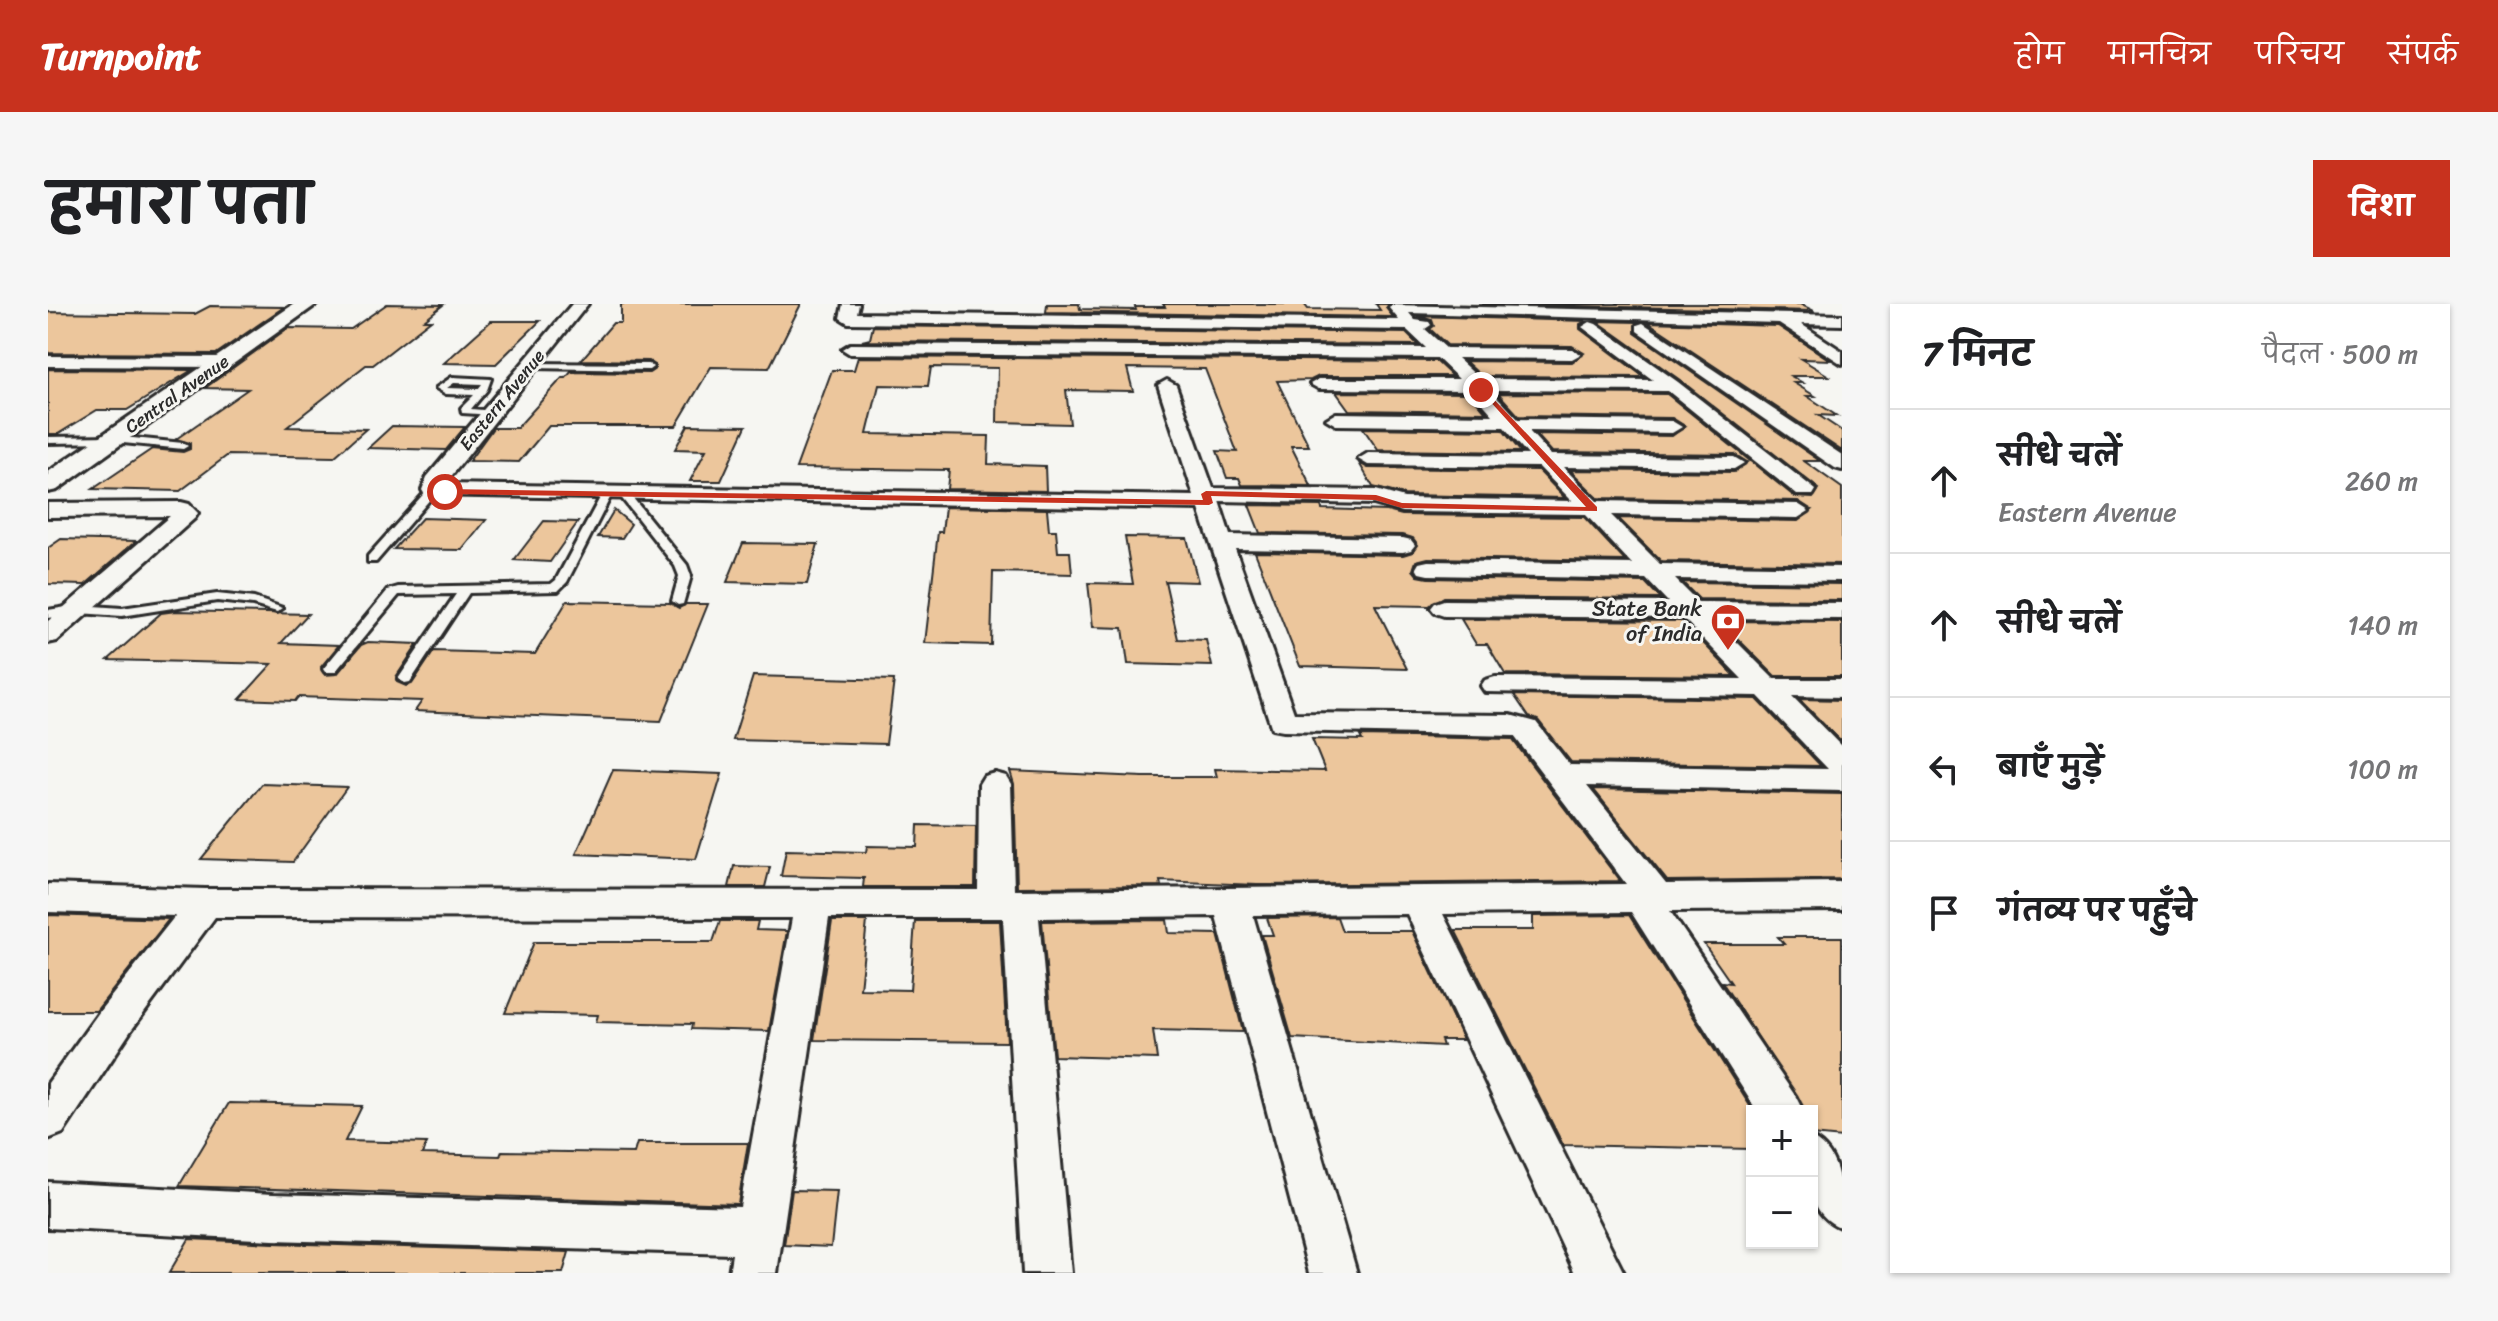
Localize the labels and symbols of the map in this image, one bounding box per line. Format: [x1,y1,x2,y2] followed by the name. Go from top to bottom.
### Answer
[451,342,553,458] street label: Eastern Avenue
[118,346,236,442] street label: Central Avenue
[1463,372,1499,408] route end
[427,474,463,510] route start
[1592,589,1702,653] place label: State Bank of India
[1709,602,1747,652] bank icon: State Bank of India

